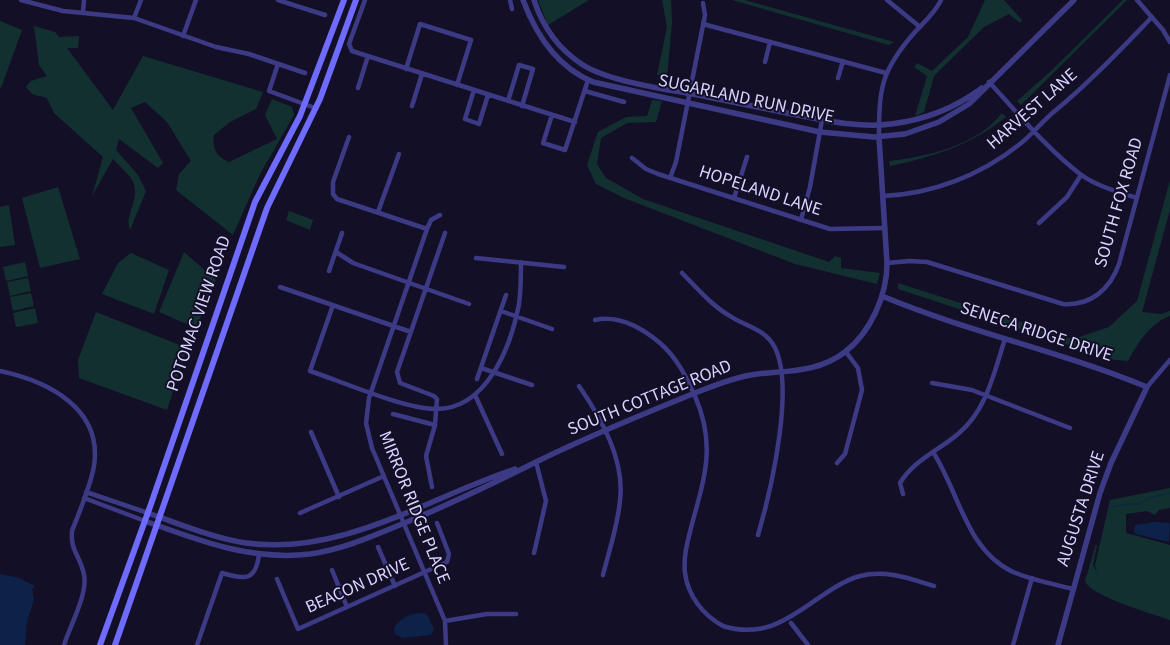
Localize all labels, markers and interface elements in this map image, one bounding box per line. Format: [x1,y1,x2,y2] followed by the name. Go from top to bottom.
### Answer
[983,65,1083,155] street label: HARVEST LANE
[656,71,836,129] street label: SUGARLAND RUN DRIVE
[1091,136,1149,270] street label: SOUTH FOX ROAD
[696,162,824,222] street label: HOPELAND LANE
[163,233,237,395] street label: POTOMAC VIEW ROAD
[957,298,1115,368] street label: SENECA RIDGE DRIVE
[565,356,735,442] street label: SOUTH COTTAGE ROAD
[373,429,453,587] street label: MIRROR RIDGE PLACE
[1053,449,1111,569] street label: AUGUSTA DRIVE
[303,554,413,620] street label: BEACON DRIVE

